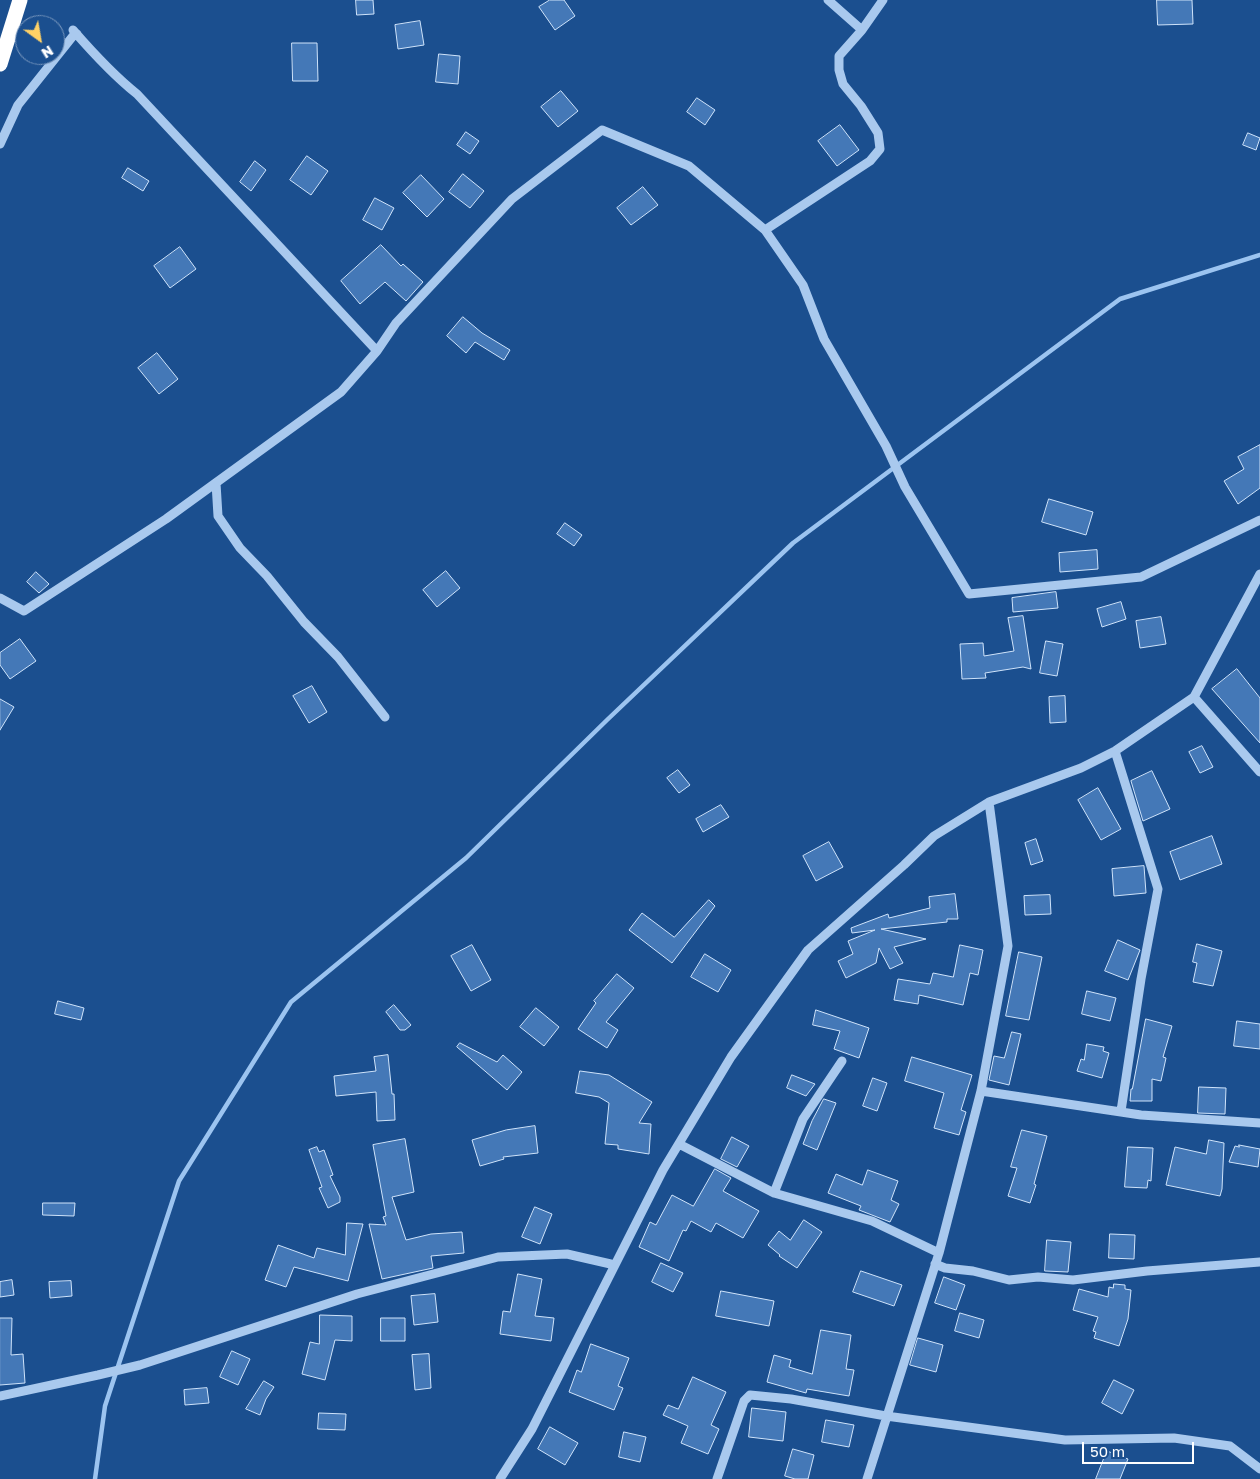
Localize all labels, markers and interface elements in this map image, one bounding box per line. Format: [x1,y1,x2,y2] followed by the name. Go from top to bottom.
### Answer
[15,15,65,65] north arrow
[39,42,57,62] text: N
[1085,1432,1198,1464] scale bar
[1090,1442,1125,1460] text: 50 m

